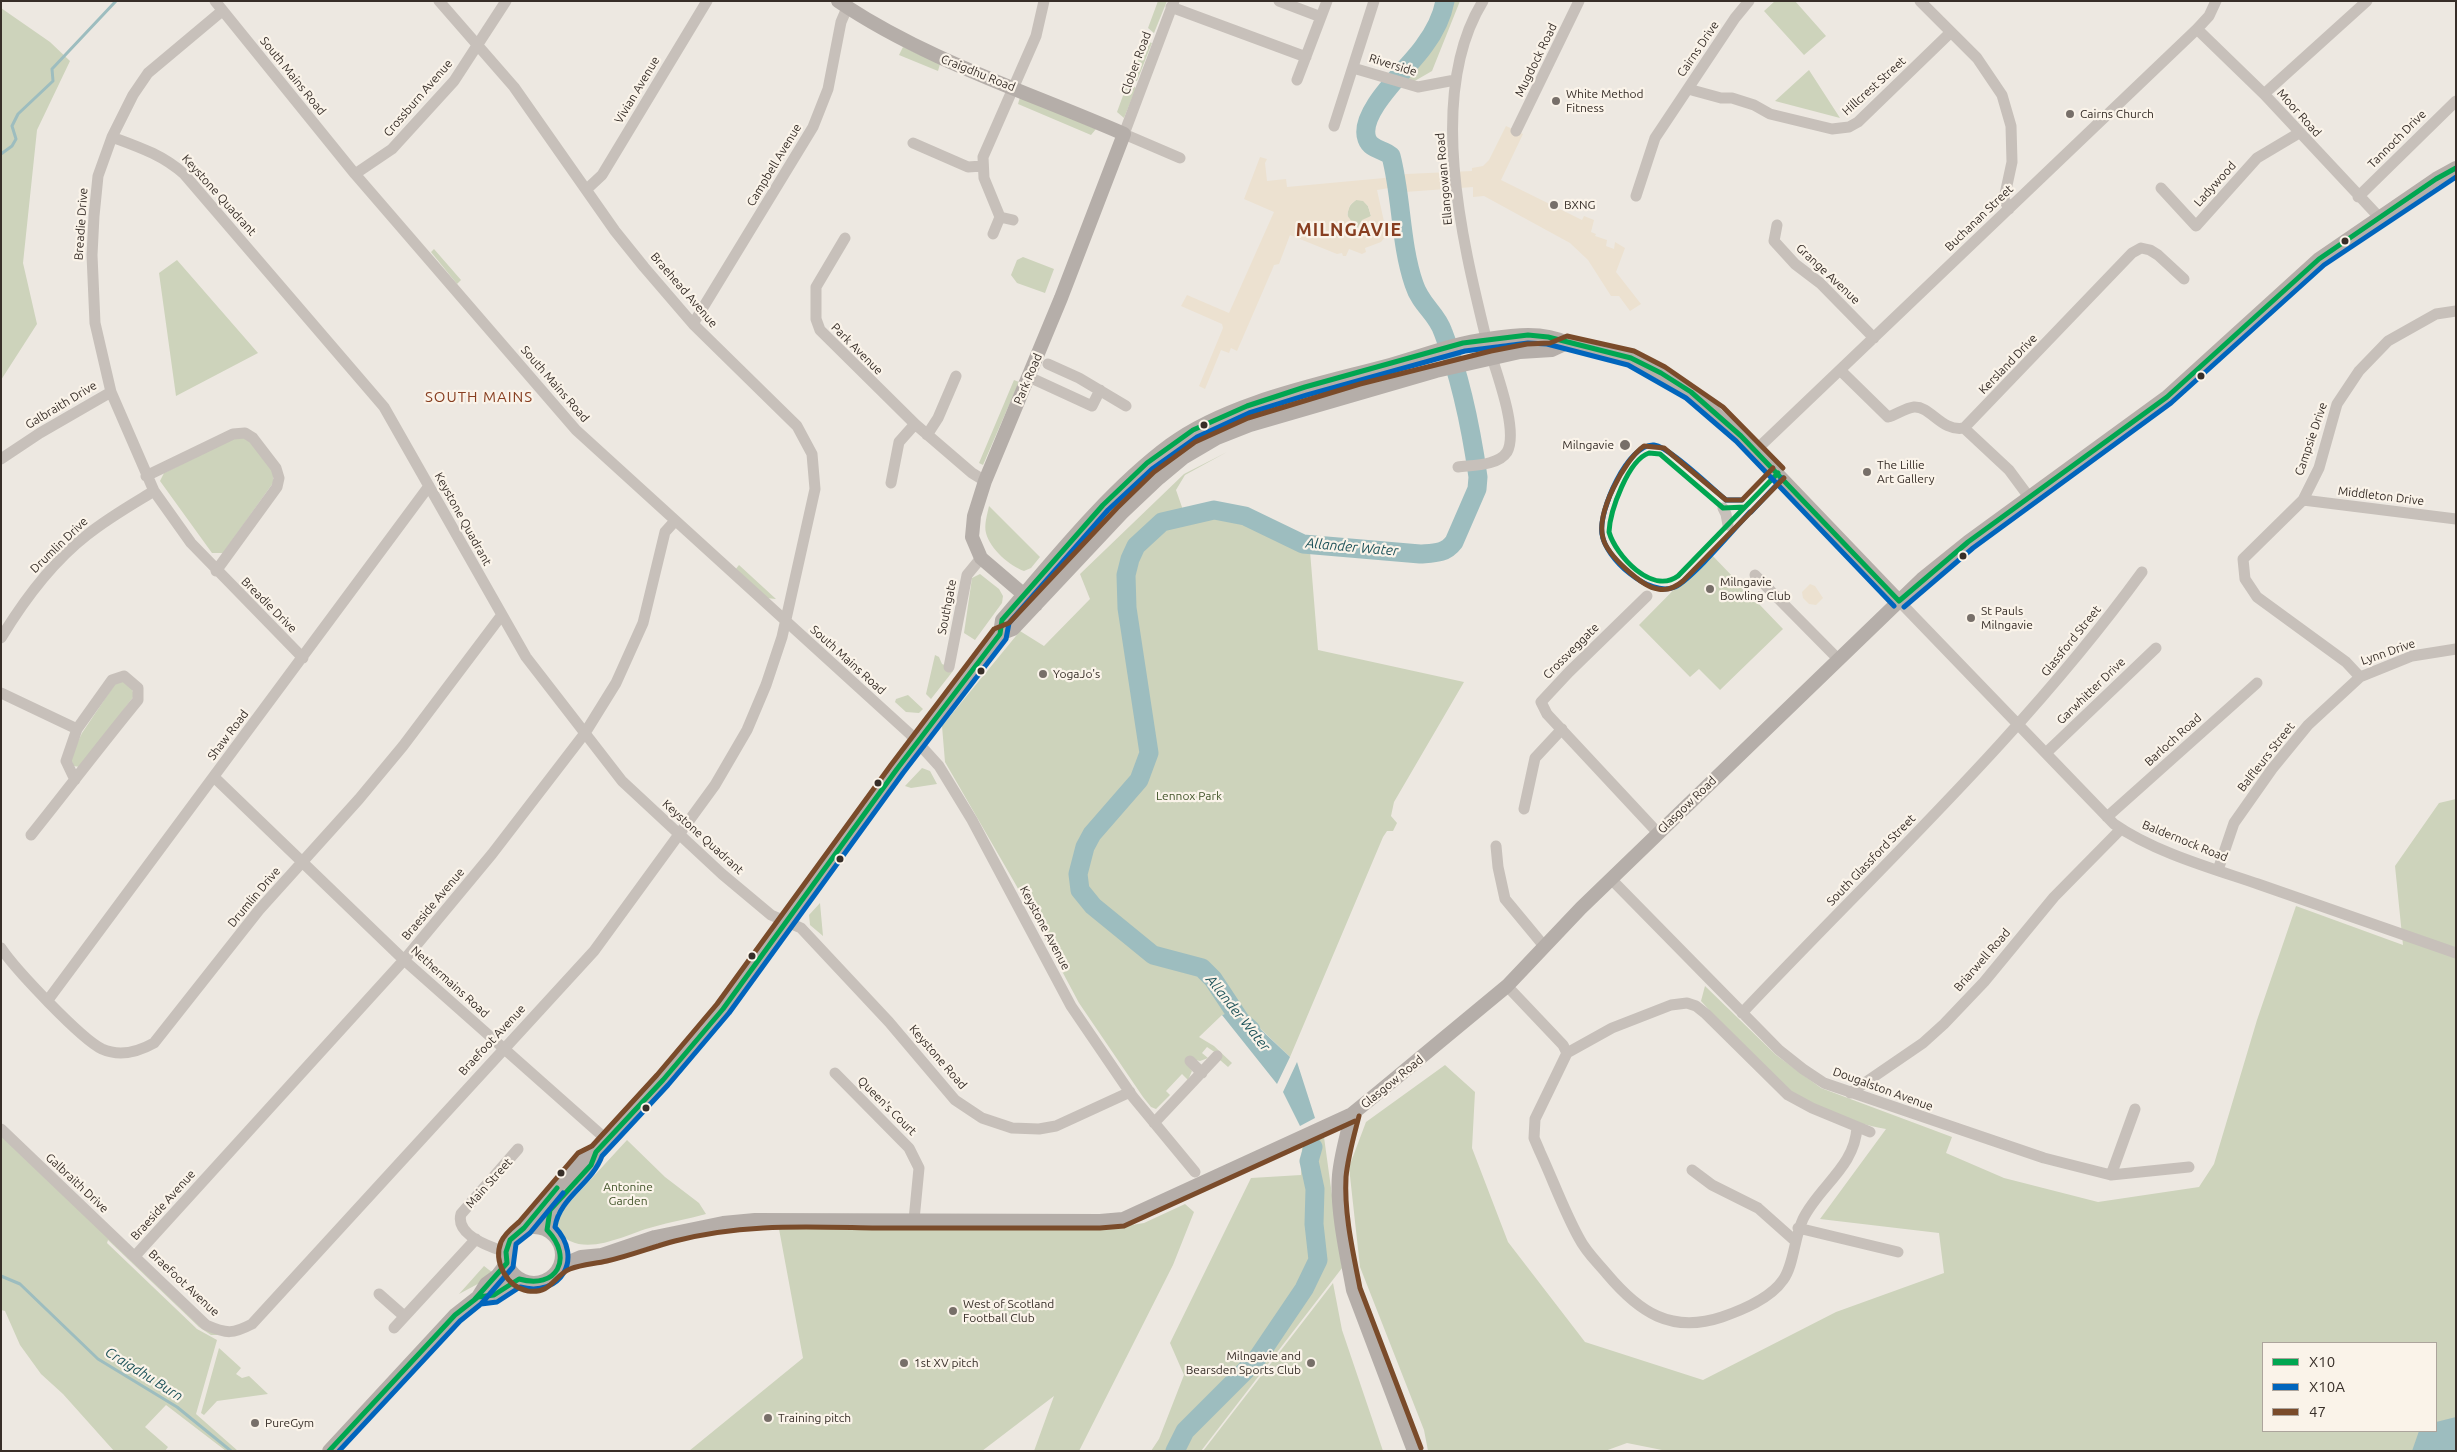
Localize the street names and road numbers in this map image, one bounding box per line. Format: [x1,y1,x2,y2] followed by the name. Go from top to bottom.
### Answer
[1674,18,1722,80] street label: Cairns Drive
[1512,21,1560,99] street label: Mugdock Road
[1118,29,1154,97] street label: Clober Road
[257,34,329,118] street label: South Mains Road
[1367,51,1419,79] street label: Riverside
[939,52,1017,94] street label: Craigdhu Road
[611,54,663,126] street label: Vivian Avenue
[1839,54,1909,118] street label: Hillcrest Street
[380,56,456,140] street label: Crossburn Avenue
[2274,86,2324,140] street label: Moor Road
[2365,107,2429,171] street label: Tannoch Drive
[744,121,804,209] street label: Campbell Avenue
[1433,132,1455,226] street label: Ellangowan Road
[179,151,259,239] street label: Keystone Quadrant
[2191,159,2239,209] street label: Ladywood
[1942,182,2016,254] street label: Buchanan Street
[71,187,91,261] street label: Breadie Drive
[1793,241,1863,307] street label: Grange Avenue
[647,250,721,330] street label: Braehead Avenue
[828,320,886,378] street label: Park Avenue
[1976,331,2040,397] street label: Kersland Drive
[518,343,592,425] street label: South Mains Road
[1011,351,1045,407] street label: Park Road
[23,378,99,432] street label: Galbraith Drive
[2292,400,2330,478] street label: Campsie Drive
[431,470,495,568] street label: Keystone Quadrant
[2337,484,2425,508] street label: Middleton Drive
[27,514,91,576] street label: Drumlin Drive
[238,574,300,636] street label: Breadie Drive
[935,578,959,636] street label: Southgate
[2038,603,2104,679] street label: Glassford Street
[1540,620,1602,682] street label: Crossveggate
[807,622,889,698] street label: South Mains Road
[2359,636,2417,668] street label: Lynn Drive
[2054,655,2128,727] street label: Garwhitter Drive
[204,707,252,763] street label: Shaw Road
[2142,711,2204,769] street label: Barloch Road
[2234,719,2298,795] street label: Balfleurs Street
[1655,773,1719,837] street label: Glasgow Road
[659,797,747,877] street label: Keystone Quadrant
[1824,811,1918,909] street label: South Glassford Street
[2140,817,2230,865] street label: Baldernock Road
[225,864,283,930] street label: Drumlin Drive
[399,865,467,943] street label: Braeside Avenue
[1017,884,1073,972] street label: Keystone Avenue
[1951,926,2013,994] street label: Briarwell Road
[408,943,492,1021] street label: Nethermains Road
[456,1002,528,1078] street label: Braefoot Avenue
[906,1022,970,1092] street label: Keystone Road
[1358,1052,1426,1112] street label: Glasgow Road
[1831,1064,1935,1114] street label: Dougalston Avenue
[855,1074,919,1138] street label: Queen's Court
[43,1150,111,1216] street label: Galbraith Drive
[463,1155,515,1211] street label: Main Street
[128,1167,198,1243] street label: Braeside Avenue
[146,1247,222,1319] street label: Braefoot Avenue

